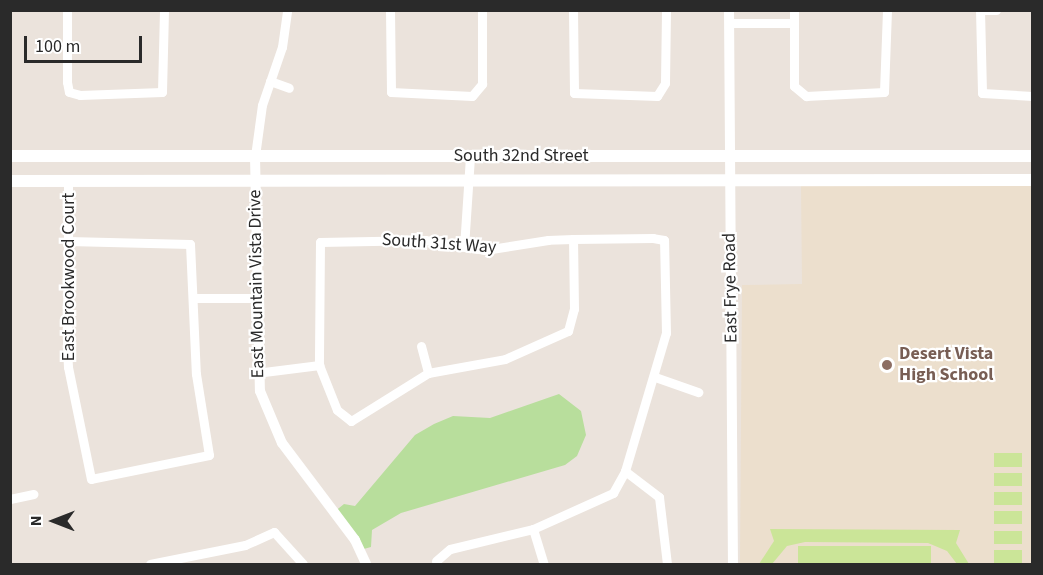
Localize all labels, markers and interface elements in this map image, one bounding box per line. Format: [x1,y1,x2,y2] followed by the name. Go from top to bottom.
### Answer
[27,24,146,62] scale bar
[35,34,80,59] text: 100 m
[453,145,589,167] street label: South 32nd Street
[245,189,269,379] street label: East Mountain Vista Drive
[58,193,80,361] street label: East Brookwood Court
[381,229,497,259] street label: South 31st Way
[719,233,743,343] street label: East Frye Road
[899,344,993,386] place label: Desert Vista High School
[880,358,894,372] marker: Desert Vista High School
[24,491,84,551] north arrow
[25,516,47,526] text: N

